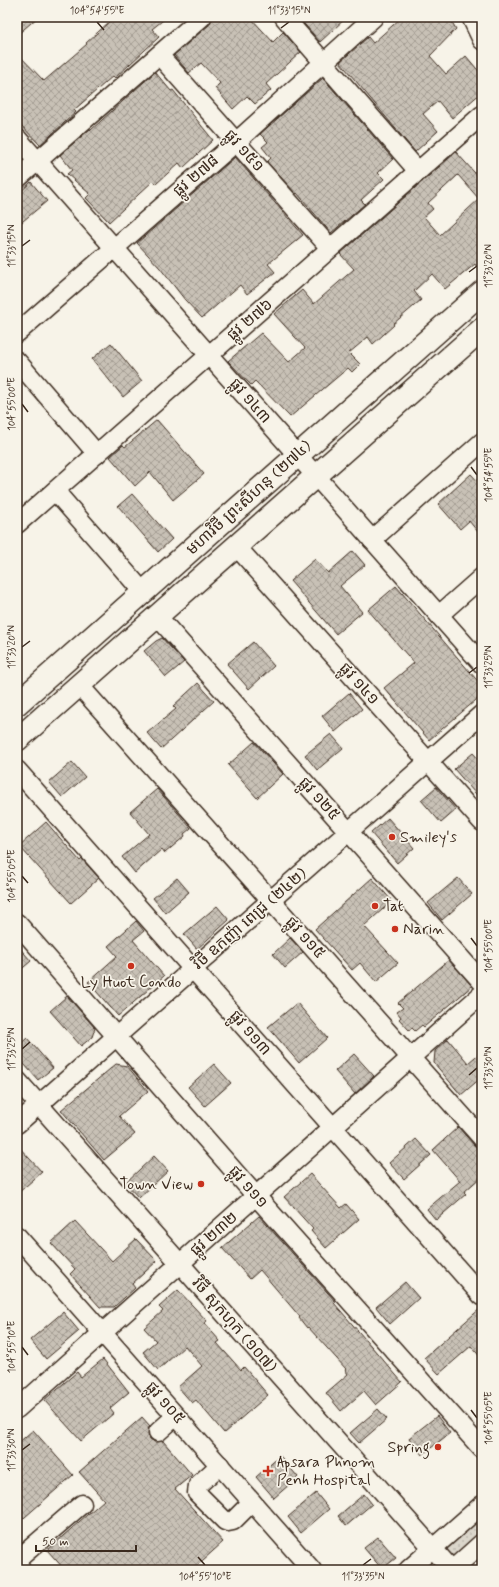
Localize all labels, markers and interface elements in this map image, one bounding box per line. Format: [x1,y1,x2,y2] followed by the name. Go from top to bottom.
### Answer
[70,4,124,18] text: 104°54'55"E
[267,4,311,18] text: 11°33'15"N
[217,125,269,179] street label: ផ្លូវ ១៥១
[169,150,225,204] street label: ផ្លូវ ២៧៨
[5,224,19,268] text: 11°33'15"N
[482,244,496,288] text: 11°33'20"N
[223,294,279,348] street label: ផ្លូវ ២៧៦
[222,374,276,430] street label: ផ្លូវ ១៤៣
[5,377,19,431] text: 104°55'00"E
[181,435,316,560] street label: មហាវិថី ព្រះសីហនុ (២៧៤)
[482,448,496,502] text: 104°54'55"E
[5,625,19,669] text: 11°33'20"N
[482,645,496,689] text: 11°33'25"N
[332,658,384,712] street label: ផ្លូវ ១៤១
[292,773,344,827] street label: ផ្លូវ ១២៥
[400,827,457,848] place label: Smiley's
[387,832,397,842] marker: Smiley's
[5,849,19,903] text: 104°55'05"E
[187,862,312,975] street label: វិថី ឧកញ៉ា ពេជ្រ (២៤២)
[383,896,404,917] place label: Tat
[370,901,380,911] marker: Tat
[278,912,330,966] street label: ផ្លូវ ១១៥
[403,919,445,940] place label: Narin
[482,919,496,973] text: 104°55'00"E
[390,924,400,934] marker: Narin
[126,961,136,971] marker: Ly Huot Condo
[81,972,182,993] place label: Ly Huot Condo
[222,1006,276,1062] street label: ផ្លូវ ១១៣
[5,1027,19,1071] text: 11°33'25"N
[482,1046,496,1090] text: 11°33'30"N
[222,1161,272,1215] street label: ផ្លូវ ១១១
[120,1174,193,1195] place label: Town View
[196,1179,206,1189] marker: Town View
[186,1207,244,1263] street label: ផ្លូវ ២៣២
[186,1272,282,1377] street label: វិថី សុកហុក (១០៧)
[5,1321,19,1373] text: 104°55'10"E
[139,1377,189,1431] street label: ផ្លូវ ១០៥
[482,1391,496,1445] text: 104°55'05"E
[5,1428,19,1472] text: 11°33'30"N
[387,1437,430,1459] place label: Spring
[433,1442,443,1452] marker: Spring
[277,1452,375,1491] place label: Apsara Phnom Penh Hospital
[262,1465,274,1477] marker: Apsara Phnom Penh Hospital
[36,1527,136,1553] scale bar
[42,1534,69,1550] text: 50 m
[179,1570,231,1584] text: 104°55'10"E
[341,1570,385,1584] text: 11°33'35"N

